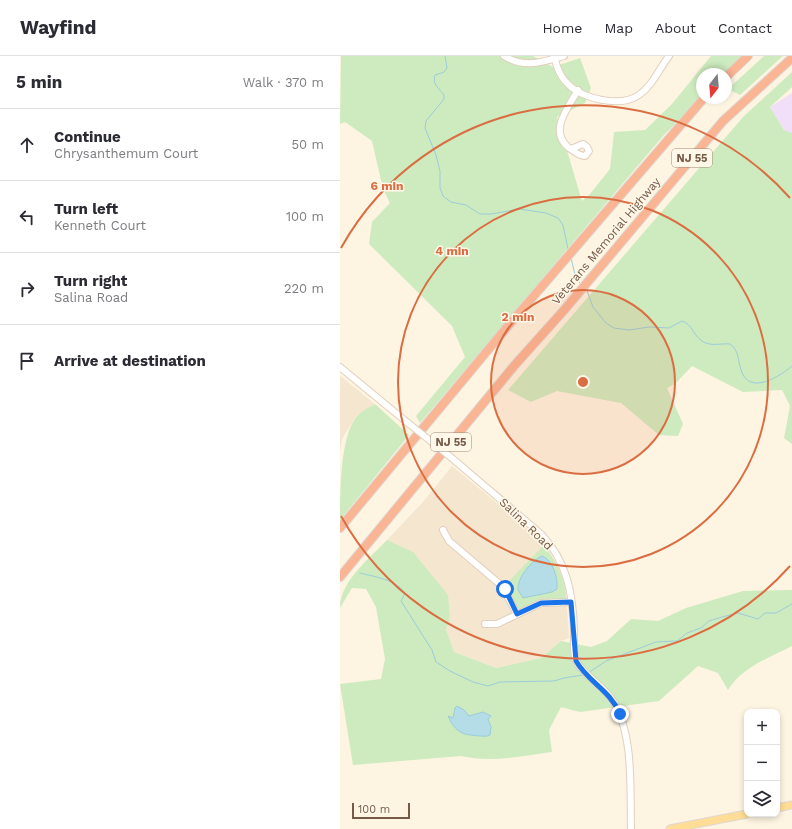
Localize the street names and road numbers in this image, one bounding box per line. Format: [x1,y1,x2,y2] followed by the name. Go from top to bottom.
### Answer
[672,149,712,167] road number: NJ 55
[549,174,664,307] street label: Veterans Memorial Highway
[431,433,471,451] road number: NJ 55
[496,495,556,553] street label: Salina Road

